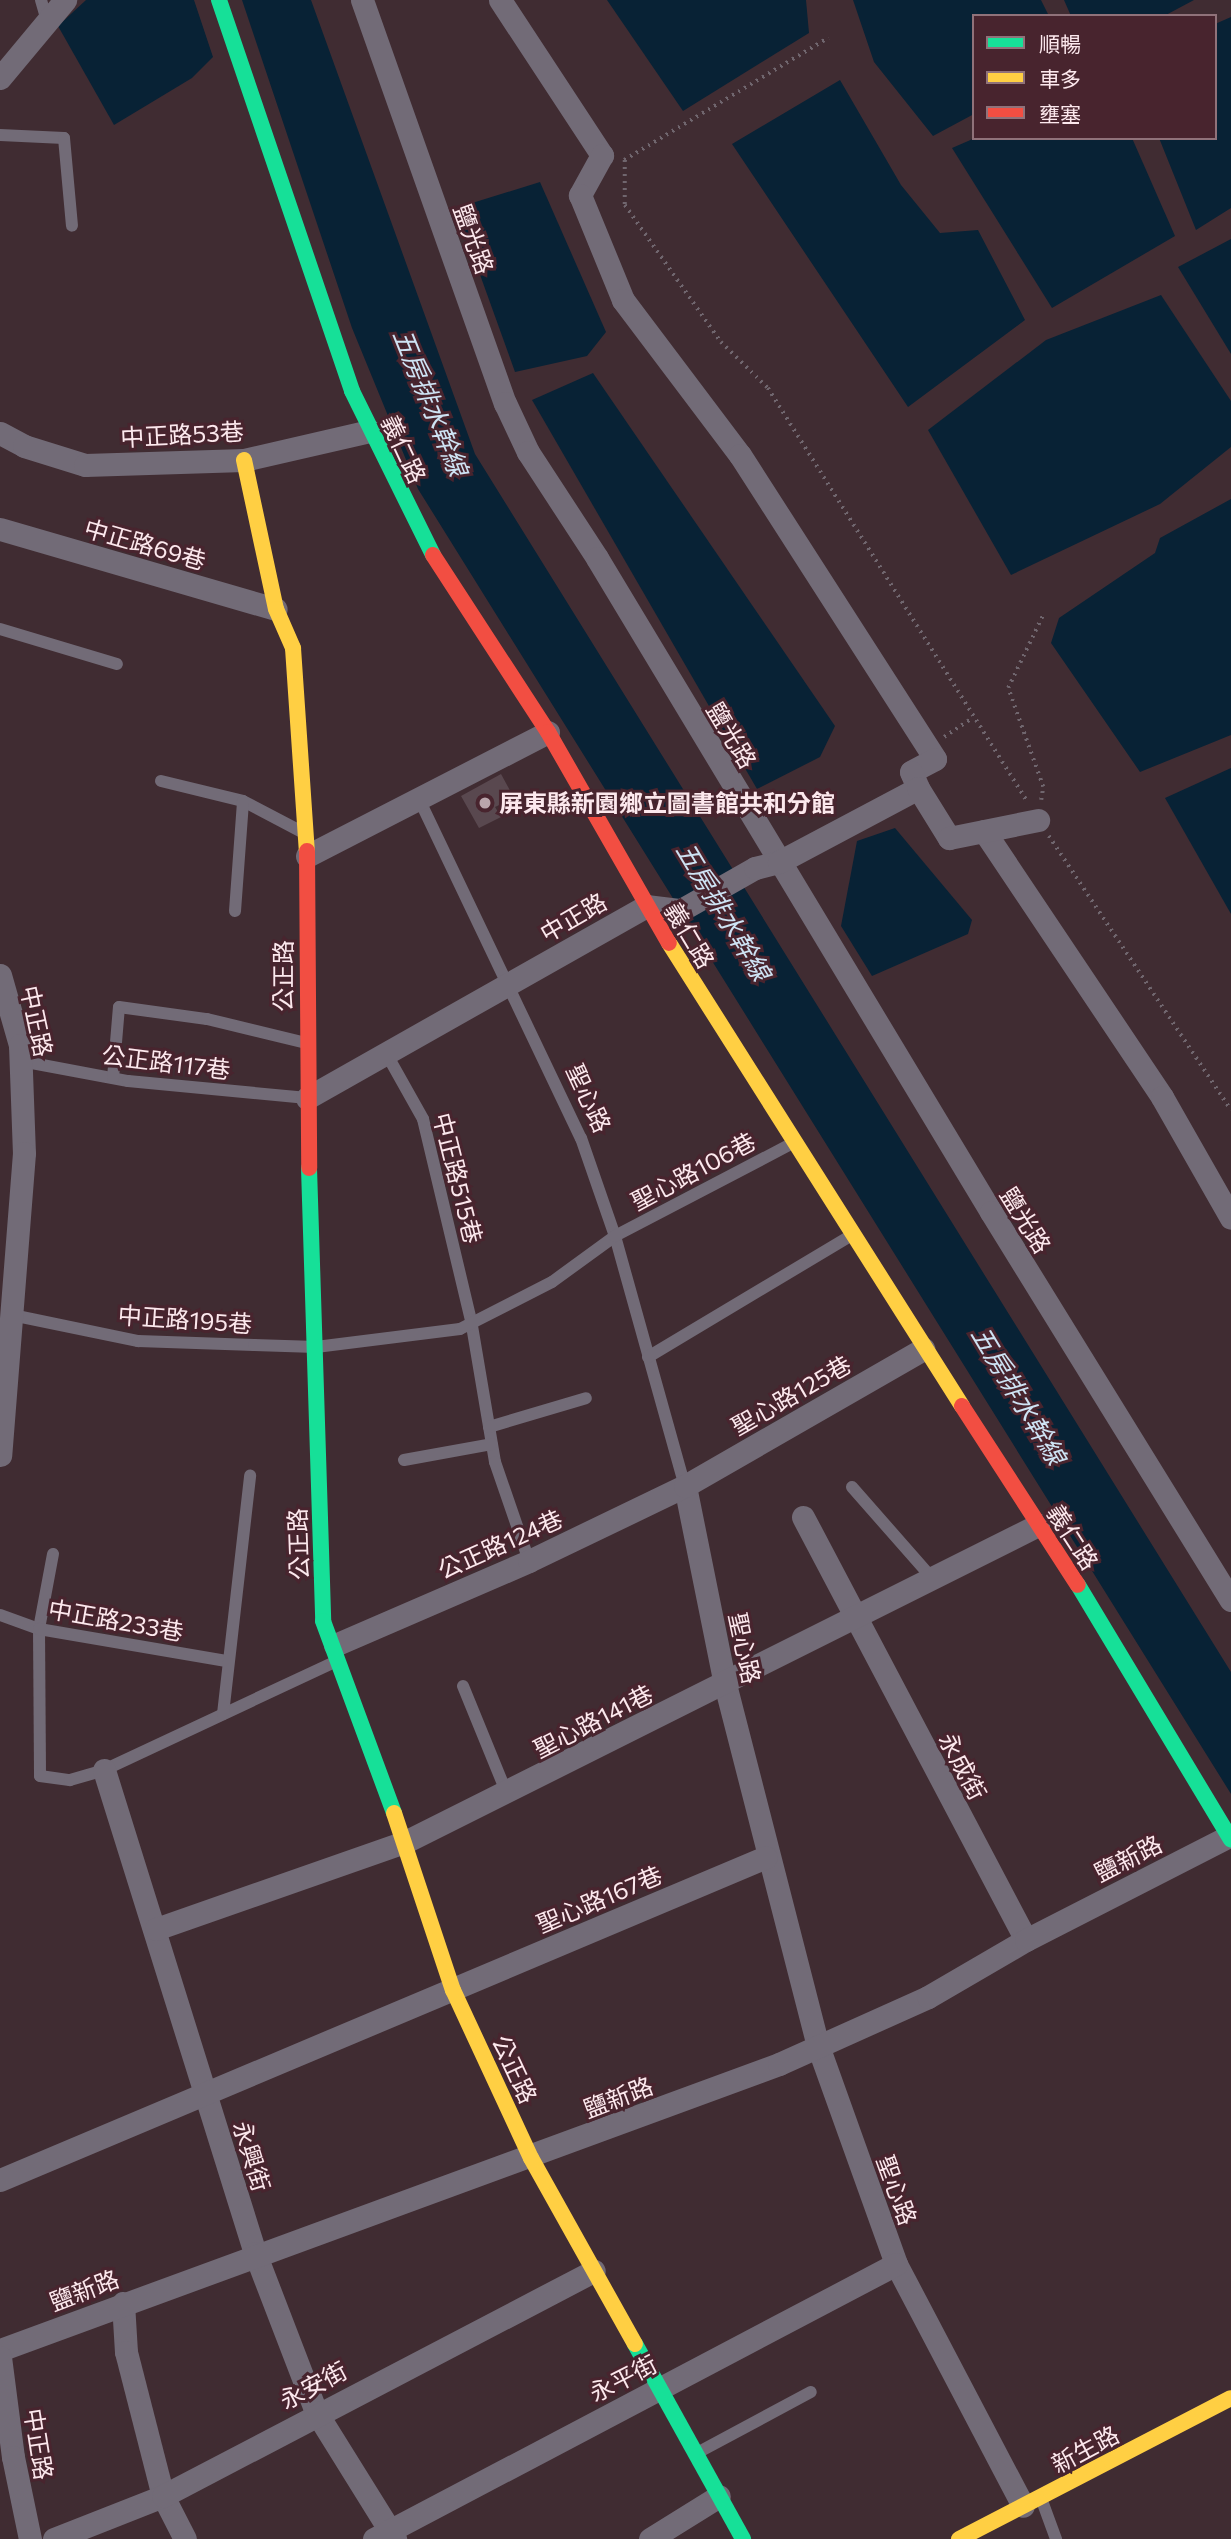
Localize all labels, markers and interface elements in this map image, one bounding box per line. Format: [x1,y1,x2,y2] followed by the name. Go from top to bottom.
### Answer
[972,14,1217,140] legend
[1039,31,1081,56] text: 順暢
[1039,66,1081,91] text: 車多
[1039,101,1081,126] text: 壅塞
[448,200,500,278] street label: 鹽光路
[387,324,475,480] water label: 五房排水幹線
[376,410,432,488] street label: 義仁路
[120,416,244,452] street label: 中正路53巷
[81,513,209,575] street label: 中正路69巷
[701,697,763,773] street label: 鹽光路
[499,789,835,817] place label: 屏東縣新園鄉立圖書館共和分館
[477,795,493,811] marker: 屏東縣新園鄉立圖書館共和分館
[670,836,778,986] water label: 五房排水幹線
[535,887,611,947] street label: 中正路
[659,897,721,973] street label: 義仁路
[269,940,297,1012] street label: 公正路
[15,983,59,1059] street label: 中正路
[100,1040,232,1084] street label: 公正路117巷
[561,1059,617,1137] street label: 聖心路
[428,1110,488,1246] street label: 中正路515巷
[626,1126,760,1216] street label: 聖心路106巷
[995,1182,1057,1258] street label: 鹽光路
[117,1300,253,1338] street label: 中正路195巷
[965,1320,1073,1470] water label: 五房排水幹線
[726,1349,856,1441] street label: 聖心路125巷
[1041,1499,1105,1575] street label: 義仁路
[433,1504,567,1584] street label: 公正路124巷
[282,1508,314,1580] street label: 公正路
[46,1594,186,1646] street label: 中正路233巷
[723,1610,767,1686] street label: 聖心路
[528,1679,658,1763] street label: 聖心路141巷
[933,1727,993,1805] street label: 永成街
[1089,1829,1167,1887] street label: 鹽新路
[532,1860,666,1938] street label: 聖心路167巷
[487,2030,543,2108] street label: 公正路
[579,2071,657,2123] street label: 鹽新路
[228,2117,276,2195] street label: 永興街
[871,2151,923,2229] street label: 聖心路
[45,2264,123,2316] street label: 鹽新路
[584,2349,662,2407] street label: 永平街
[274,2355,352,2415] street label: 永安街
[19,2406,59,2482] street label: 中正路
[1046,2419,1124,2479] street label: 新生路

